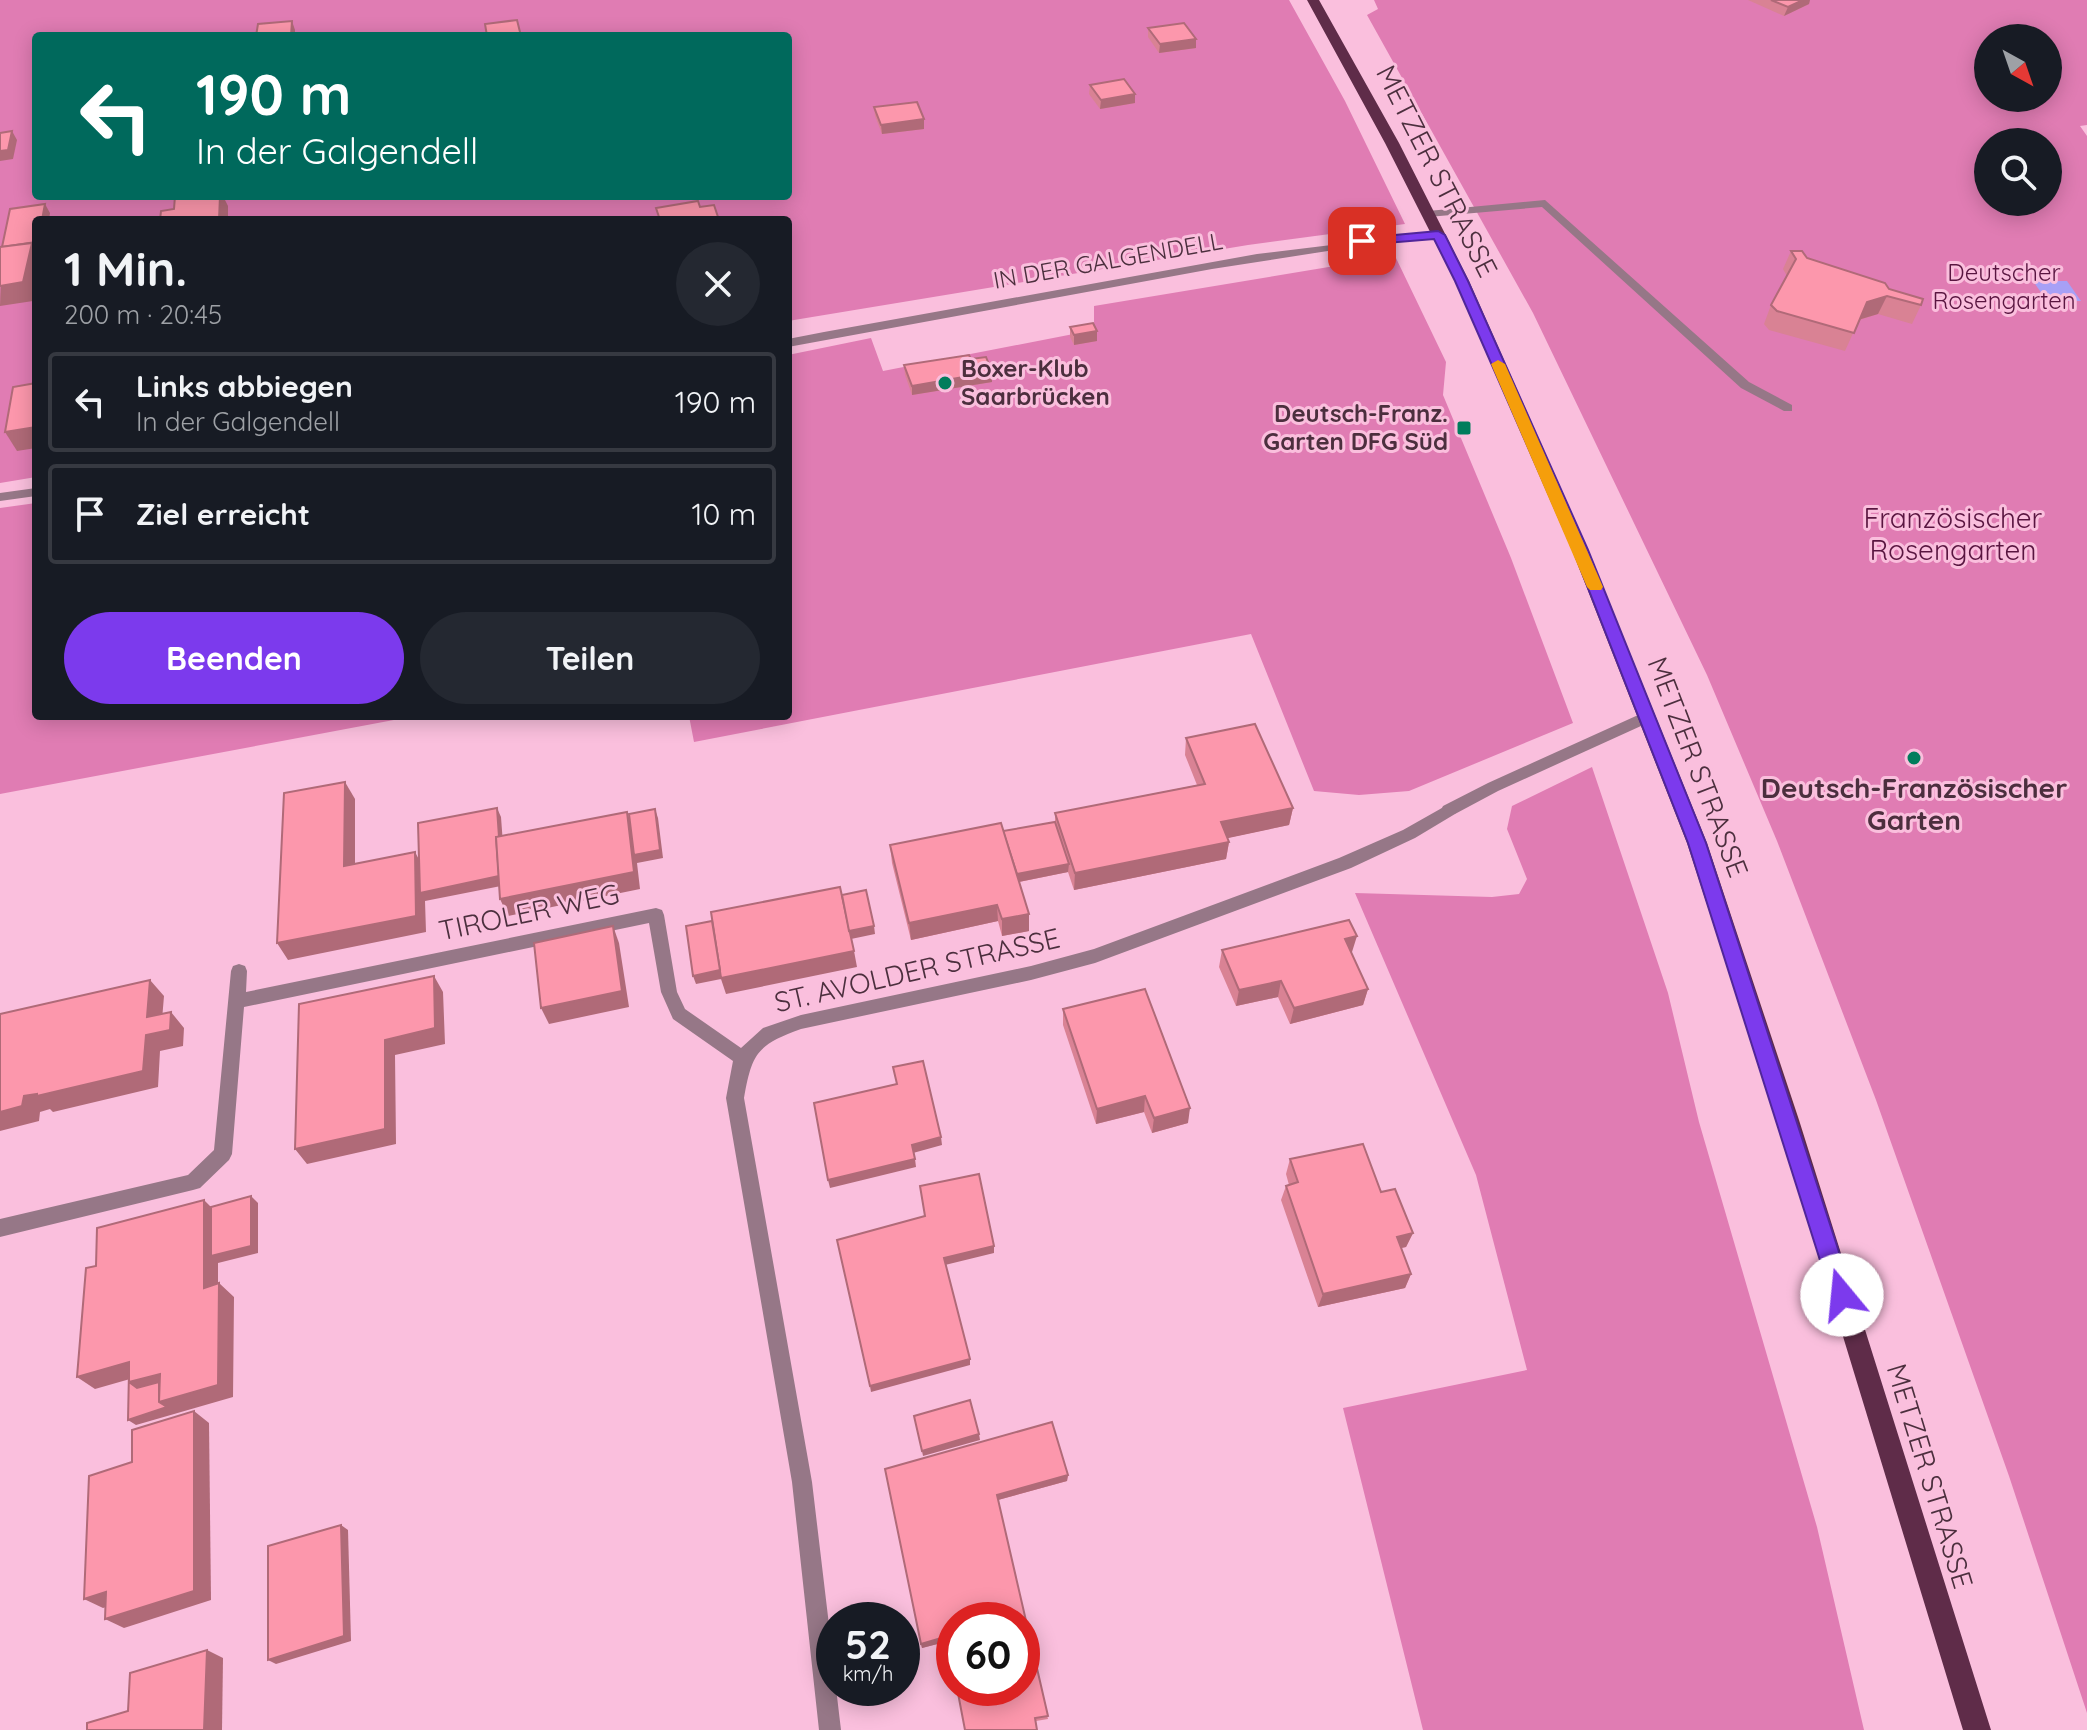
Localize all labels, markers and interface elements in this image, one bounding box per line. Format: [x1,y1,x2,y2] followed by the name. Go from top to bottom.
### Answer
[1974,24,2062,112] north arrow
[1974,24,2062,216] map controls
[196,59,351,129] text: 190 m
[1369,59,1506,283] street label: METZER STRASSE
[64,64,168,168] icon: left
[196,128,478,173] text: In der Galgendell
[1974,128,2062,216] button: search
[1328,207,1396,275] pin
[1340,219,1384,263] icon: arrive
[991,225,1225,295] street label: IN DER GALGENDELL
[64,238,187,298] text: 1 Min.
[676,242,760,326] button: close
[1932,257,2076,315] park label: Deutscher Rosengarten
[64,298,222,331] text: 200 m · 20:45
[961,353,1110,411] place label: Boxer-Klub Saarbrücken
[136,367,353,405] text: Links abbiegen
[936,374,954,392] marker: Boxer-Klub Saarbrücken
[68,380,112,424] icon: left
[675,383,756,421] text: 190 m
[1263,398,1448,456] place label: Deutsch-Franz. Garten DFG Süd
[136,405,340,438] text: In der Galgendell
[1455,419,1473,437] marker: Deutsch-Franz. Garten DFG Süd
[68,492,112,536] icon: arrive
[136,495,310,533] text: Ziel erreicht
[692,495,756,533] text: 10 m
[1864,500,2043,567] park label: Französischer Rosengarten
[64,612,404,704] button: Beenden
[420,612,760,704] button: Teilen
[1640,652,1757,882] street label: METZER STRASSE
[1905,749,1923,767] marker: Deutsch-Französischer Garten
[1761,770,2067,837] place label: Deutsch-Französischer Garten
[436,875,622,948] street label: TIROLER WEG
[771,920,1063,1019] street label: ST. AVOLDER STRASSE
[1800,1253,1884,1337] position arrow
[1880,1359,1981,1592] street label: METZER STRASSE
[936,1602,1040,1706] speed limit sign: 60
[845,1619,891,1669] text: 52
[843,1661,893,1686] text: km/h

